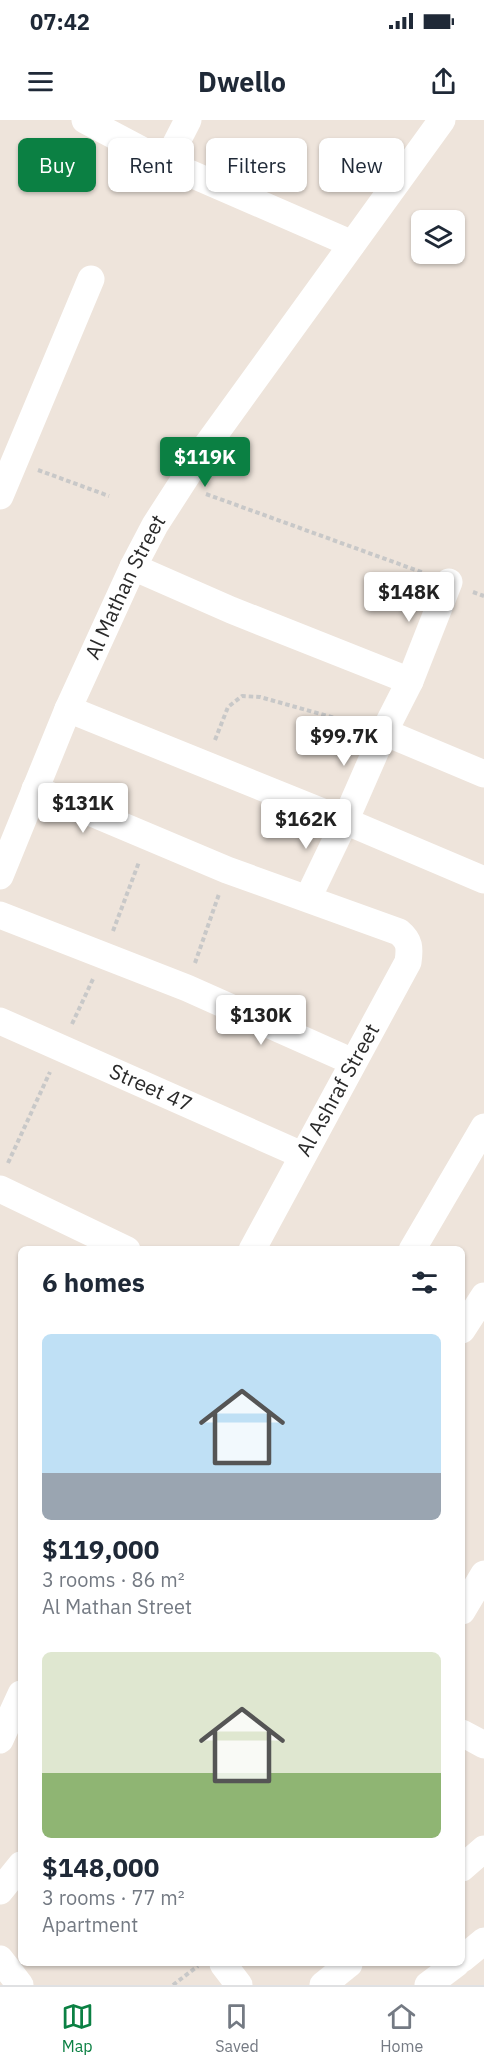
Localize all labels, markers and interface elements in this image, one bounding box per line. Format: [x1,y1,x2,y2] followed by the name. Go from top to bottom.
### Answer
[30,7,90,36] text: 07:42
[198,64,286,99] text: Dwello
[24,65,57,98] icon: menu
[427,65,460,98] icon: share
[18,138,96,192] chip: Buy
[108,138,194,192] chip: Rent
[206,138,307,192] chip: Filters
[319,138,404,192] chip: New
[411,210,465,264] map controls
[411,210,465,264] button: layers
[163,437,247,488] pin: $119K
[174,443,236,470] text: $119K
[78,509,171,664] street label: Al Mathan Street
[367,572,451,623] pin: $148K
[378,578,440,605] text: $148K
[295,716,393,767] pin: $99.7K
[310,722,378,749] text: $99.7K
[41,783,125,834] pin: $131K
[52,789,114,816] text: $131K
[264,799,348,850] pin: $162K
[275,805,337,832] text: $162K
[219,995,303,1046] pin: $130K
[230,1001,292,1028] text: $130K
[289,1018,385,1161] street label: Al Ashraf Street
[105,1056,197,1118] street label: Street 47
[42,1265,145,1299] text: 6 homes
[408,1266,441,1299] icon: filters
[188,1373,296,1481] icon: home
[42,1532,159,1566] text: $119,000
[42,1566,185,1593] text: 3 rooms · 86 m²
[42,1593,192,1620] text: Al Mathan Street
[188,1691,296,1799] icon: home
[42,1850,159,1884] text: $148,000
[42,1884,185,1911] text: 3 rooms · 77 m²
[42,1911,138,1938] text: Apartment
[61,2000,94,2056] tab: Map
[215,2000,259,2056] tab: Saved
[380,2000,423,2056] tab: Home

